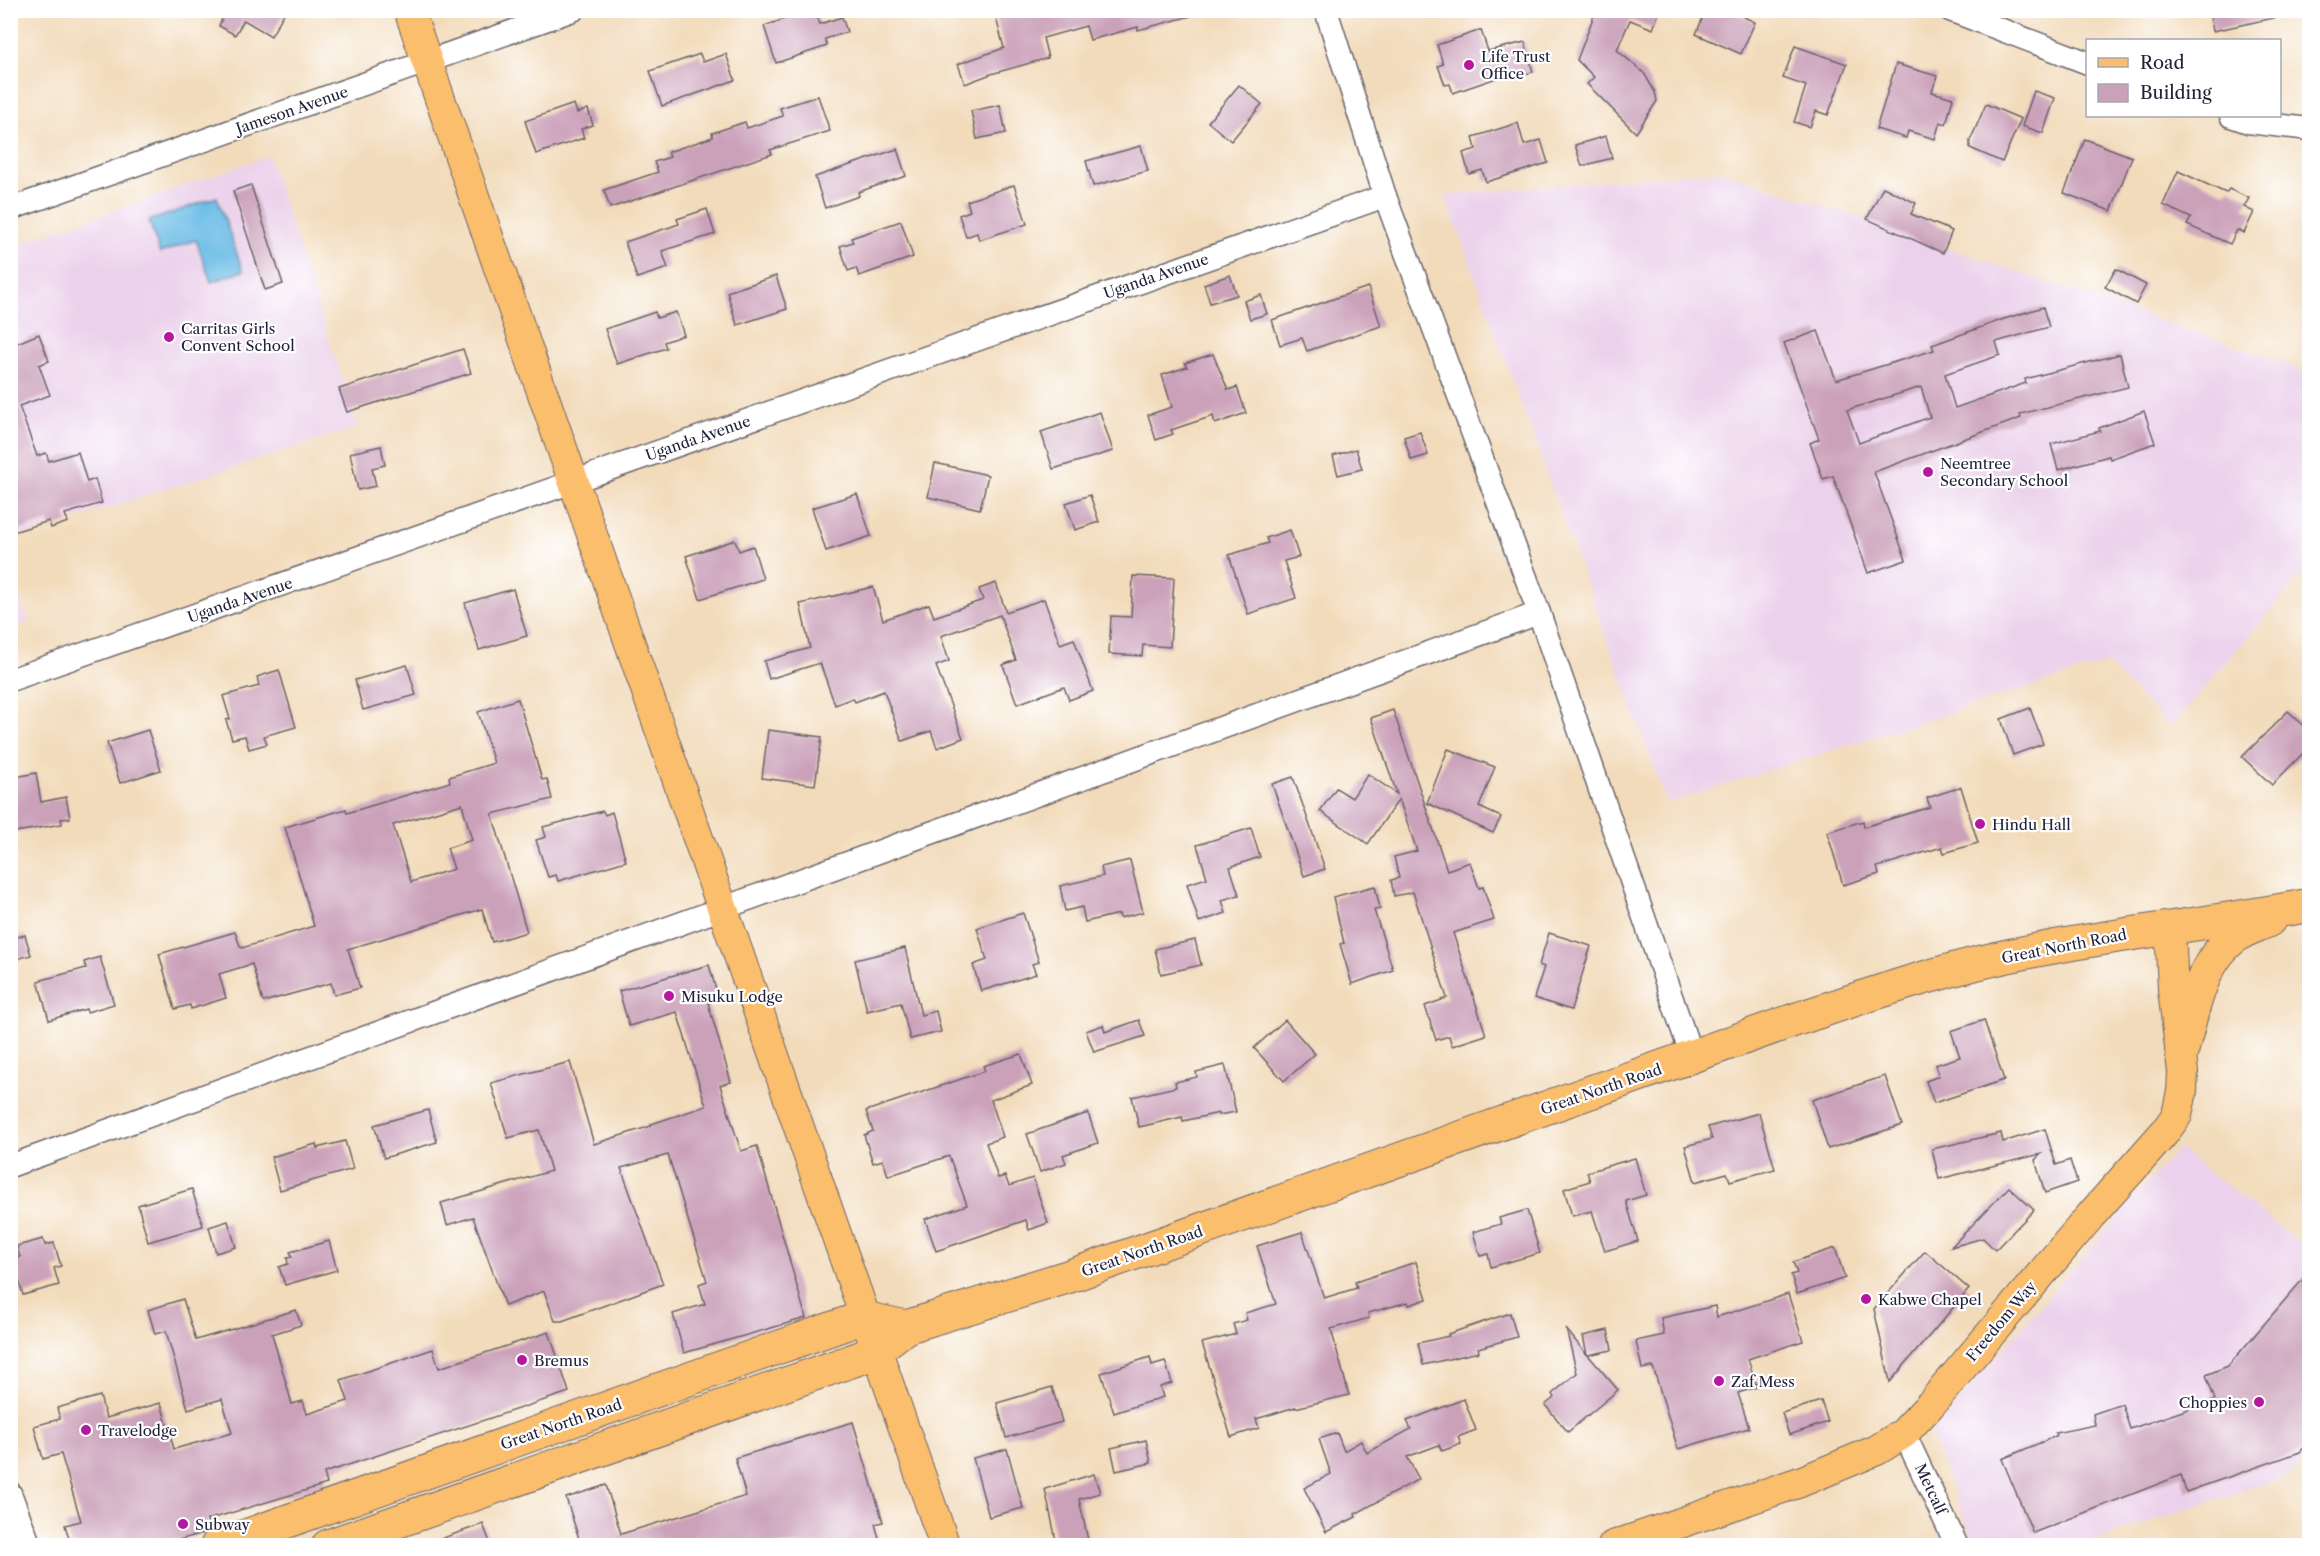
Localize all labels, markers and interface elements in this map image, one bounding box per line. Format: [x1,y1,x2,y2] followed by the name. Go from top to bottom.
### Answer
[2086,39,2281,117] legend
[1481,47,1551,83] place label: Life Trust Office
[2140,52,2185,74] text: Road
[1462,58,1476,72] marker: Life Trust Office
[232,82,351,139] street label: Jameson Avenue
[2140,82,2212,104] text: Building
[1101,249,1211,303] street label: Uganda Avenue
[181,319,295,355] place label: Carritas Girls Convent School
[162,330,176,344] marker: Carritas Girls Convent School
[643,411,753,465] street label: Uganda Avenue
[1940,454,2069,490] place label: Neemtree Secondary School
[1921,465,1935,479] marker: Neemtree Secondary School
[185,573,295,627] street label: Uganda Avenue
[1992,815,2071,834] place label: Hindu Hall
[1973,817,1987,831] marker: Hindu Hall
[2000,925,2128,967] street label: Great North Road
[681,987,783,1006] place label: Misuku Lodge
[662,989,676,1003] marker: Misuku Lodge
[1538,1059,1664,1119] street label: Great North Road
[1079,1221,1205,1281] street label: Great North Road
[1962,1276,2041,1365] street label: Freedom Way
[1878,1290,1982,1309] place label: Kabwe Chapel
[1859,1292,1873,1306] marker: Kabwe Chapel
[534,1351,589,1370] place label: Bremus
[515,1353,529,1367] marker: Bremus
[1731,1372,1795,1391] place label: Zaf Mess
[1712,1374,1726,1388] marker: Zaf Mess
[2179,1393,2247,1412] place label: Choppies
[498,1394,624,1454] street label: Great North Road
[2252,1395,2266,1409] marker: Choppies
[98,1421,177,1440] place label: Travelodge
[79,1423,93,1437] marker: Travelodge
[1911,1460,1952,1519] street label: Metcalf
[195,1515,250,1534] place label: Subway
[176,1517,190,1531] marker: Subway

